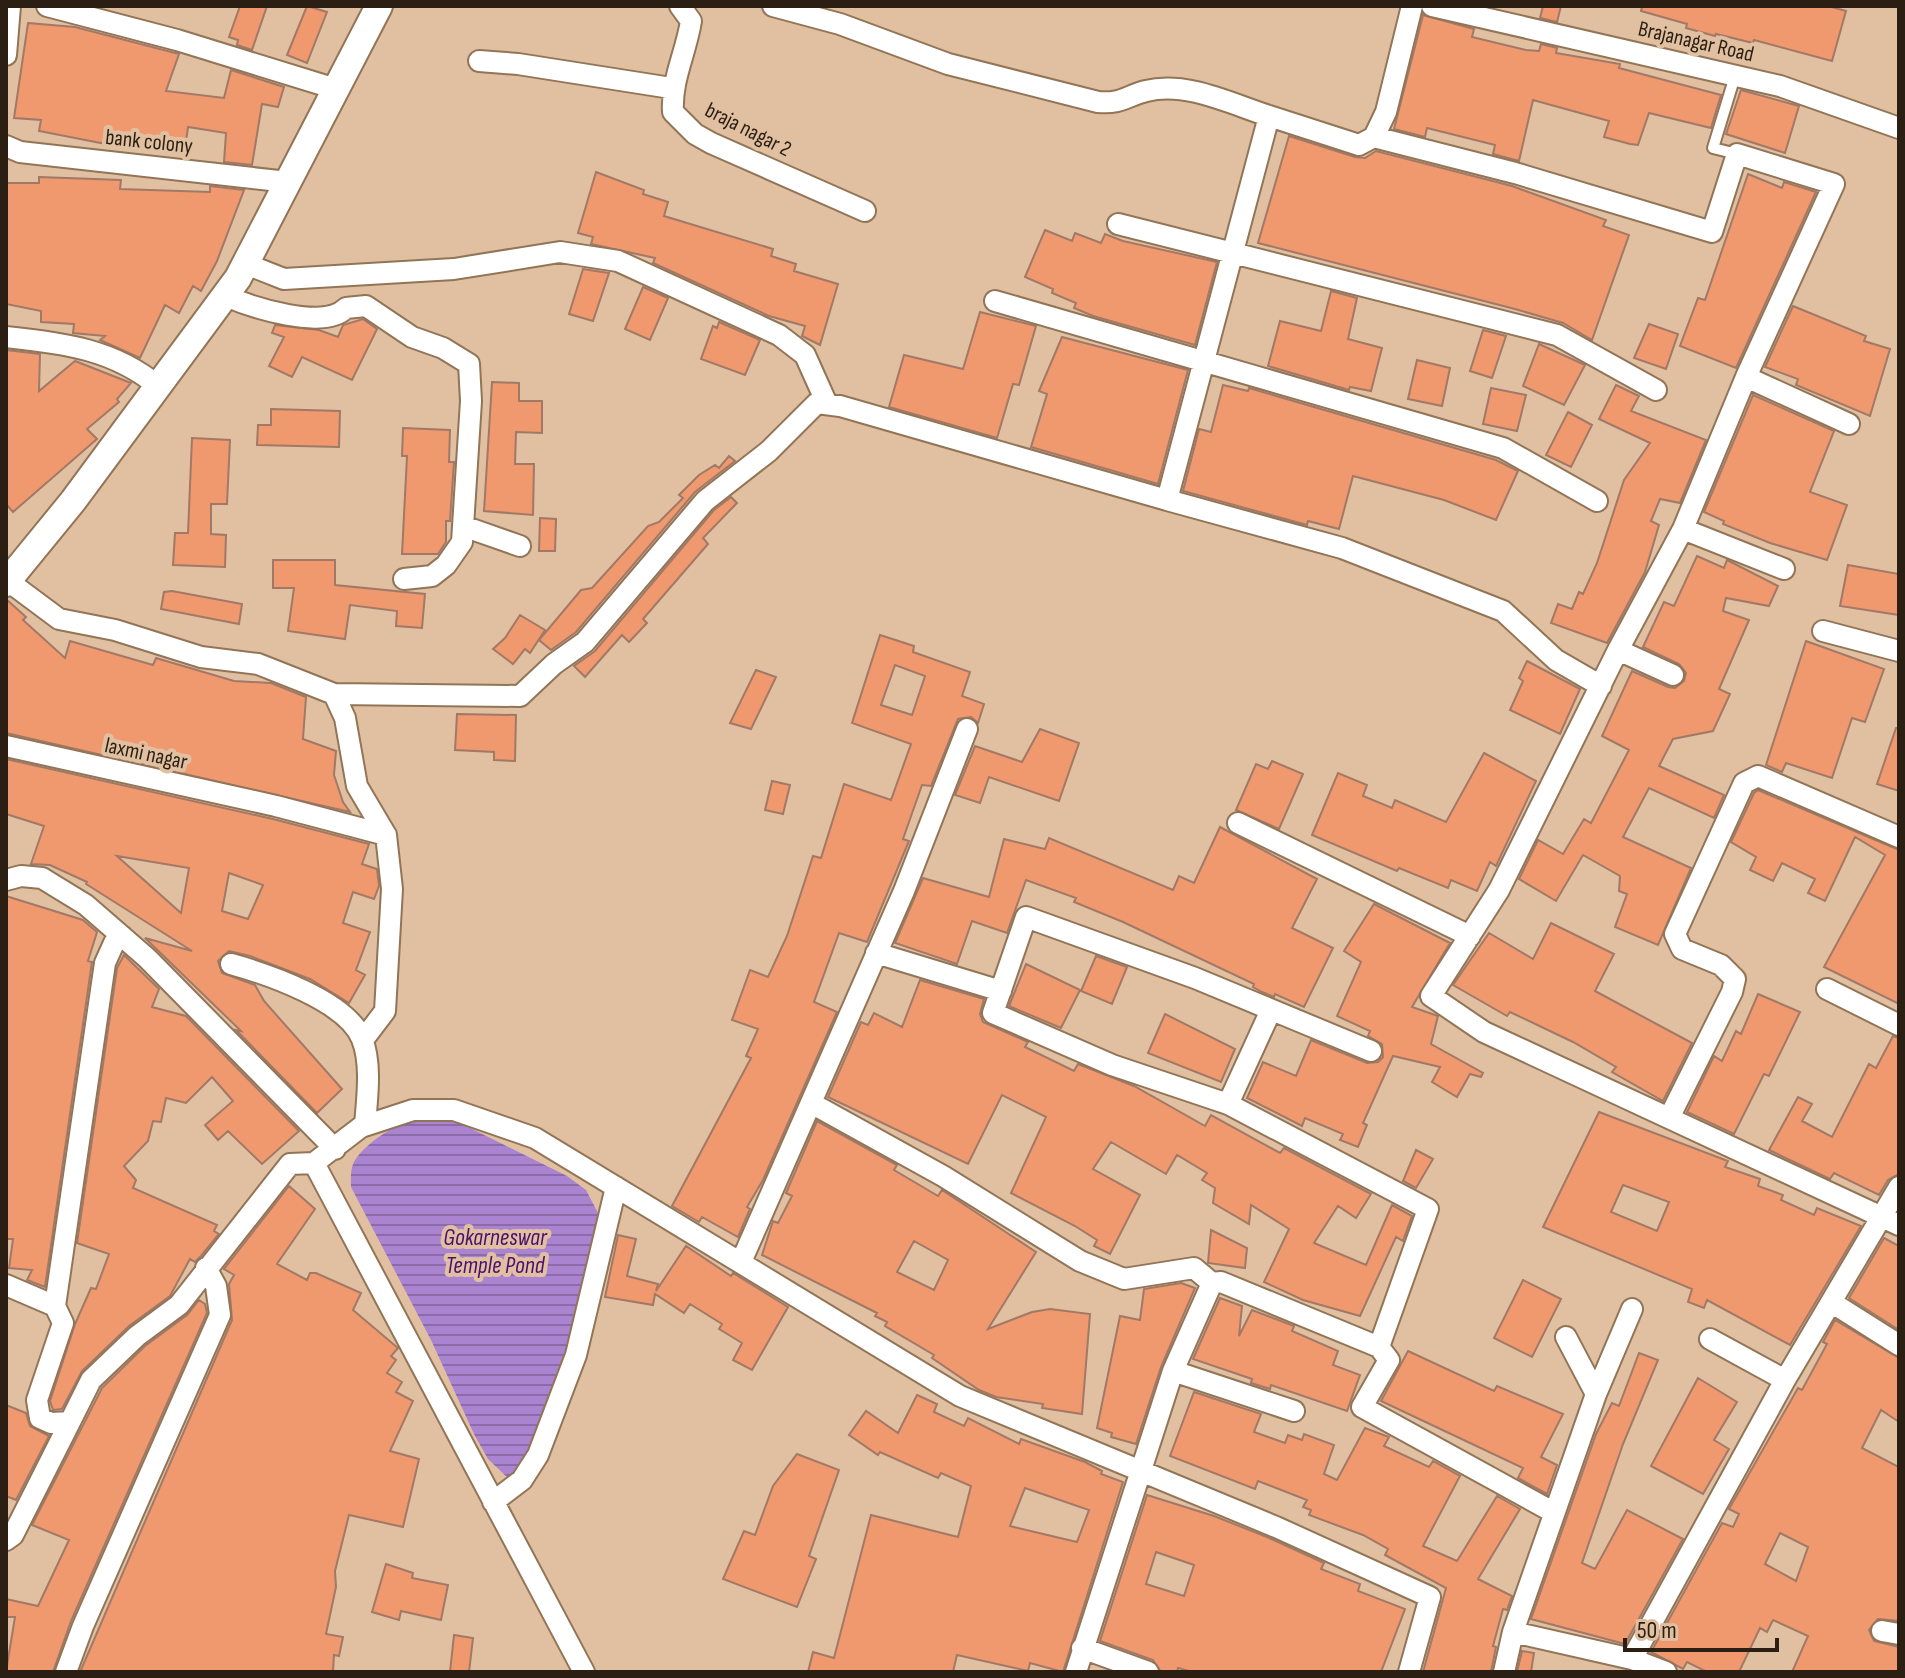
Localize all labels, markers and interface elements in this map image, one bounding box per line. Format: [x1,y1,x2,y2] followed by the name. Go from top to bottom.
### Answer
[1635,16,1757,68] street label: Brajanagar Road
[700,97,796,163] street label: braja nagar 2
[104,124,195,160] street label: bank colony
[102,732,190,776] street label: laxmi nagar
[443,1223,548,1280] water label: Gokarneswar Temple Pond
[1625,1602,1777,1652] scale bar
[1637,1616,1677,1645] text: 50 m

